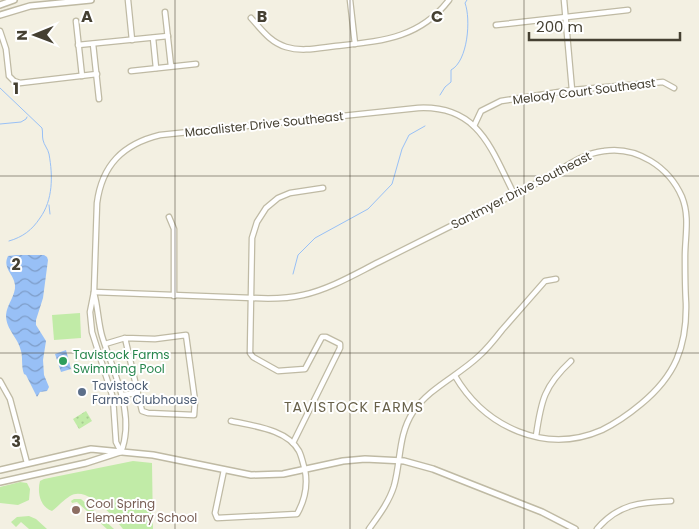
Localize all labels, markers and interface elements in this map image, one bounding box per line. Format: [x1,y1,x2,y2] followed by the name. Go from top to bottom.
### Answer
[81,5,93,28] text: A
[257,5,267,28] text: B
[431,5,443,28] text: C
[10,10,60,60] north arrow
[529,10,680,42] scale bar
[536,16,583,37] text: 200 m
[12,30,32,41] text: N
[512,74,656,108] street label: Melody Court Southeast
[13,77,19,100] text: 1
[184,107,344,141] street label: Macalister Drive Southeast
[448,147,594,233] street label: Santmyer Drive Southeast
[11,253,21,276] text: 2
[73,346,170,377] place label: Tavistock Farms Swimming Pool
[57,355,69,367] marker: Tavistock Farms Swimming Pool
[92,377,197,408] place label: Tavistock Farms Clubhouse
[76,386,88,398] marker: Tavistock Farms Clubhouse
[284,397,424,417] district label: TAVISTOCK FARMS
[11,430,21,453] text: 3
[86,495,197,526] place label: Cool Spring Elementary School
[70,504,82,516] marker: Cool Spring Elementary School

